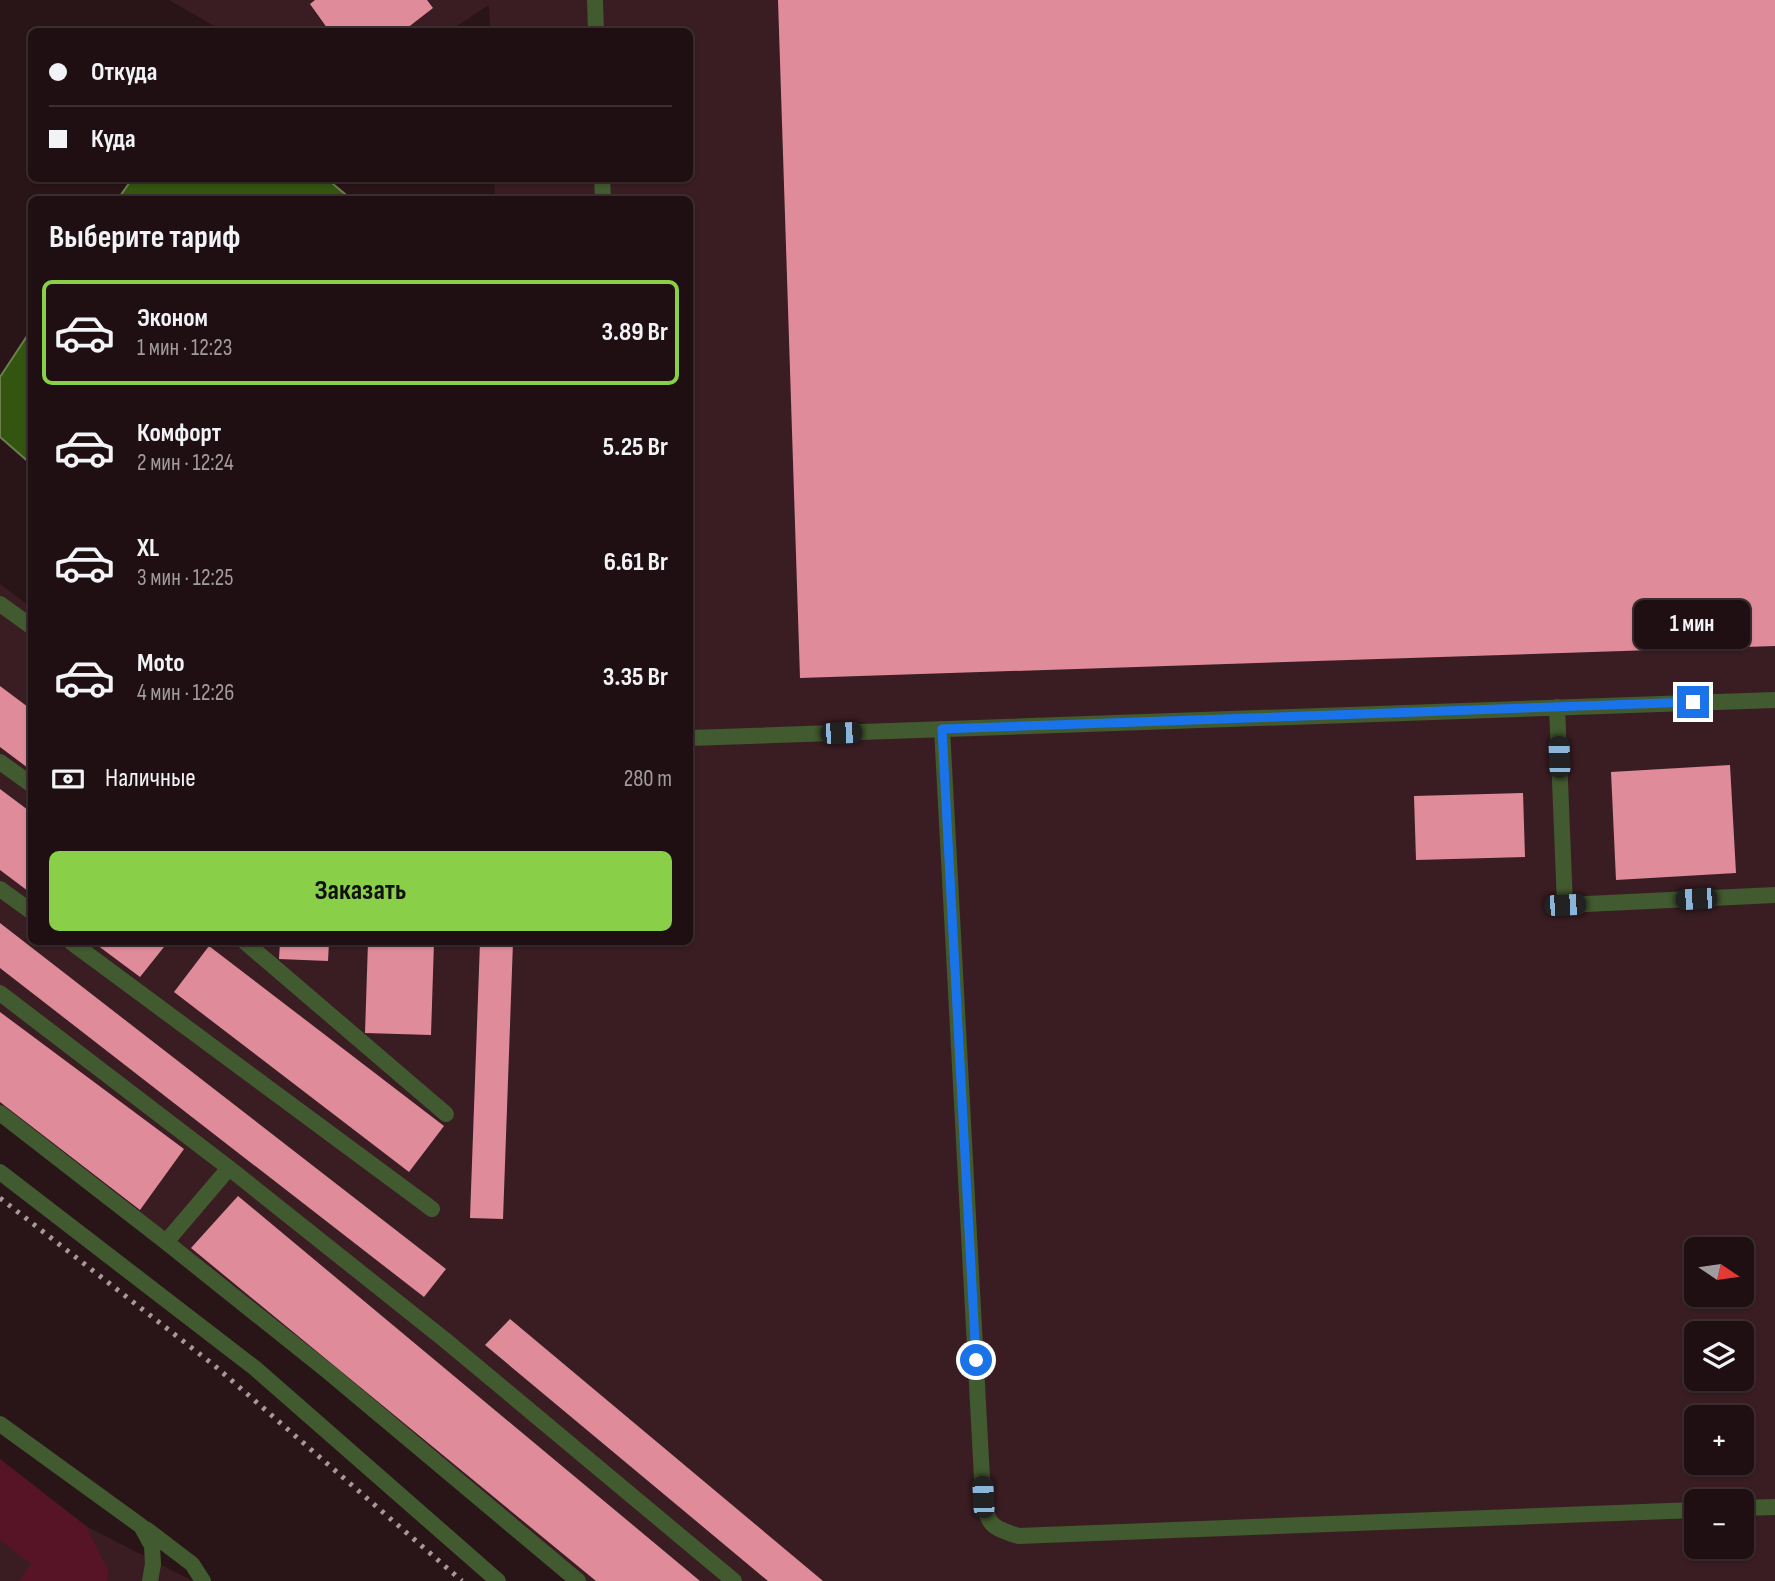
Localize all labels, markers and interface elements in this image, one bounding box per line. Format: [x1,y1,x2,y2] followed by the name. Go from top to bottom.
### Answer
[91,57,157,88] text: Откуда
[91,124,136,155] text: Куда
[49,218,240,257] text: Выберите тариф
[53,301,116,364] icon: car
[137,303,208,334] text: Эконом
[601,317,668,348] text: 3.89 Br
[137,334,232,362] text: 1 мин · 12:23
[53,416,116,479] icon: car
[137,418,221,449] text: Комфорт
[603,432,668,463] text: 5.25 Br
[137,449,234,477] text: 2 мин · 12:24
[53,531,116,594] icon: car
[137,533,159,564] text: XL
[604,547,668,578] text: 6.61 Br
[137,564,233,592] text: 3 мин · 12:25
[1635,600,1751,650] callout: 1 мин
[1670,610,1714,638] text: 1 мин
[53,646,116,709] icon: car
[137,648,185,679] text: Moto
[603,662,668,693] text: 3.35 Br
[137,679,234,707] text: 4 мин · 12:26
[1677,686,1709,718] route end
[820,722,863,744] car
[1548,736,1571,778] car
[49,760,87,798] icon: cash
[105,763,196,794] text: Наличные
[624,765,672,793] text: 280 m
[49,851,672,931] button: Заказать
[1675,887,1718,911] car
[1544,894,1587,916] car
[1684,1237,1754,1307] north arrow
[1684,1237,1754,1559] map controls
[1684,1321,1754,1391] button: layers
[960,1344,992,1376] route start
[1684,1405,1754,1475] button: +
[972,1475,995,1519] car
[1684,1489,1754,1559] button: −

